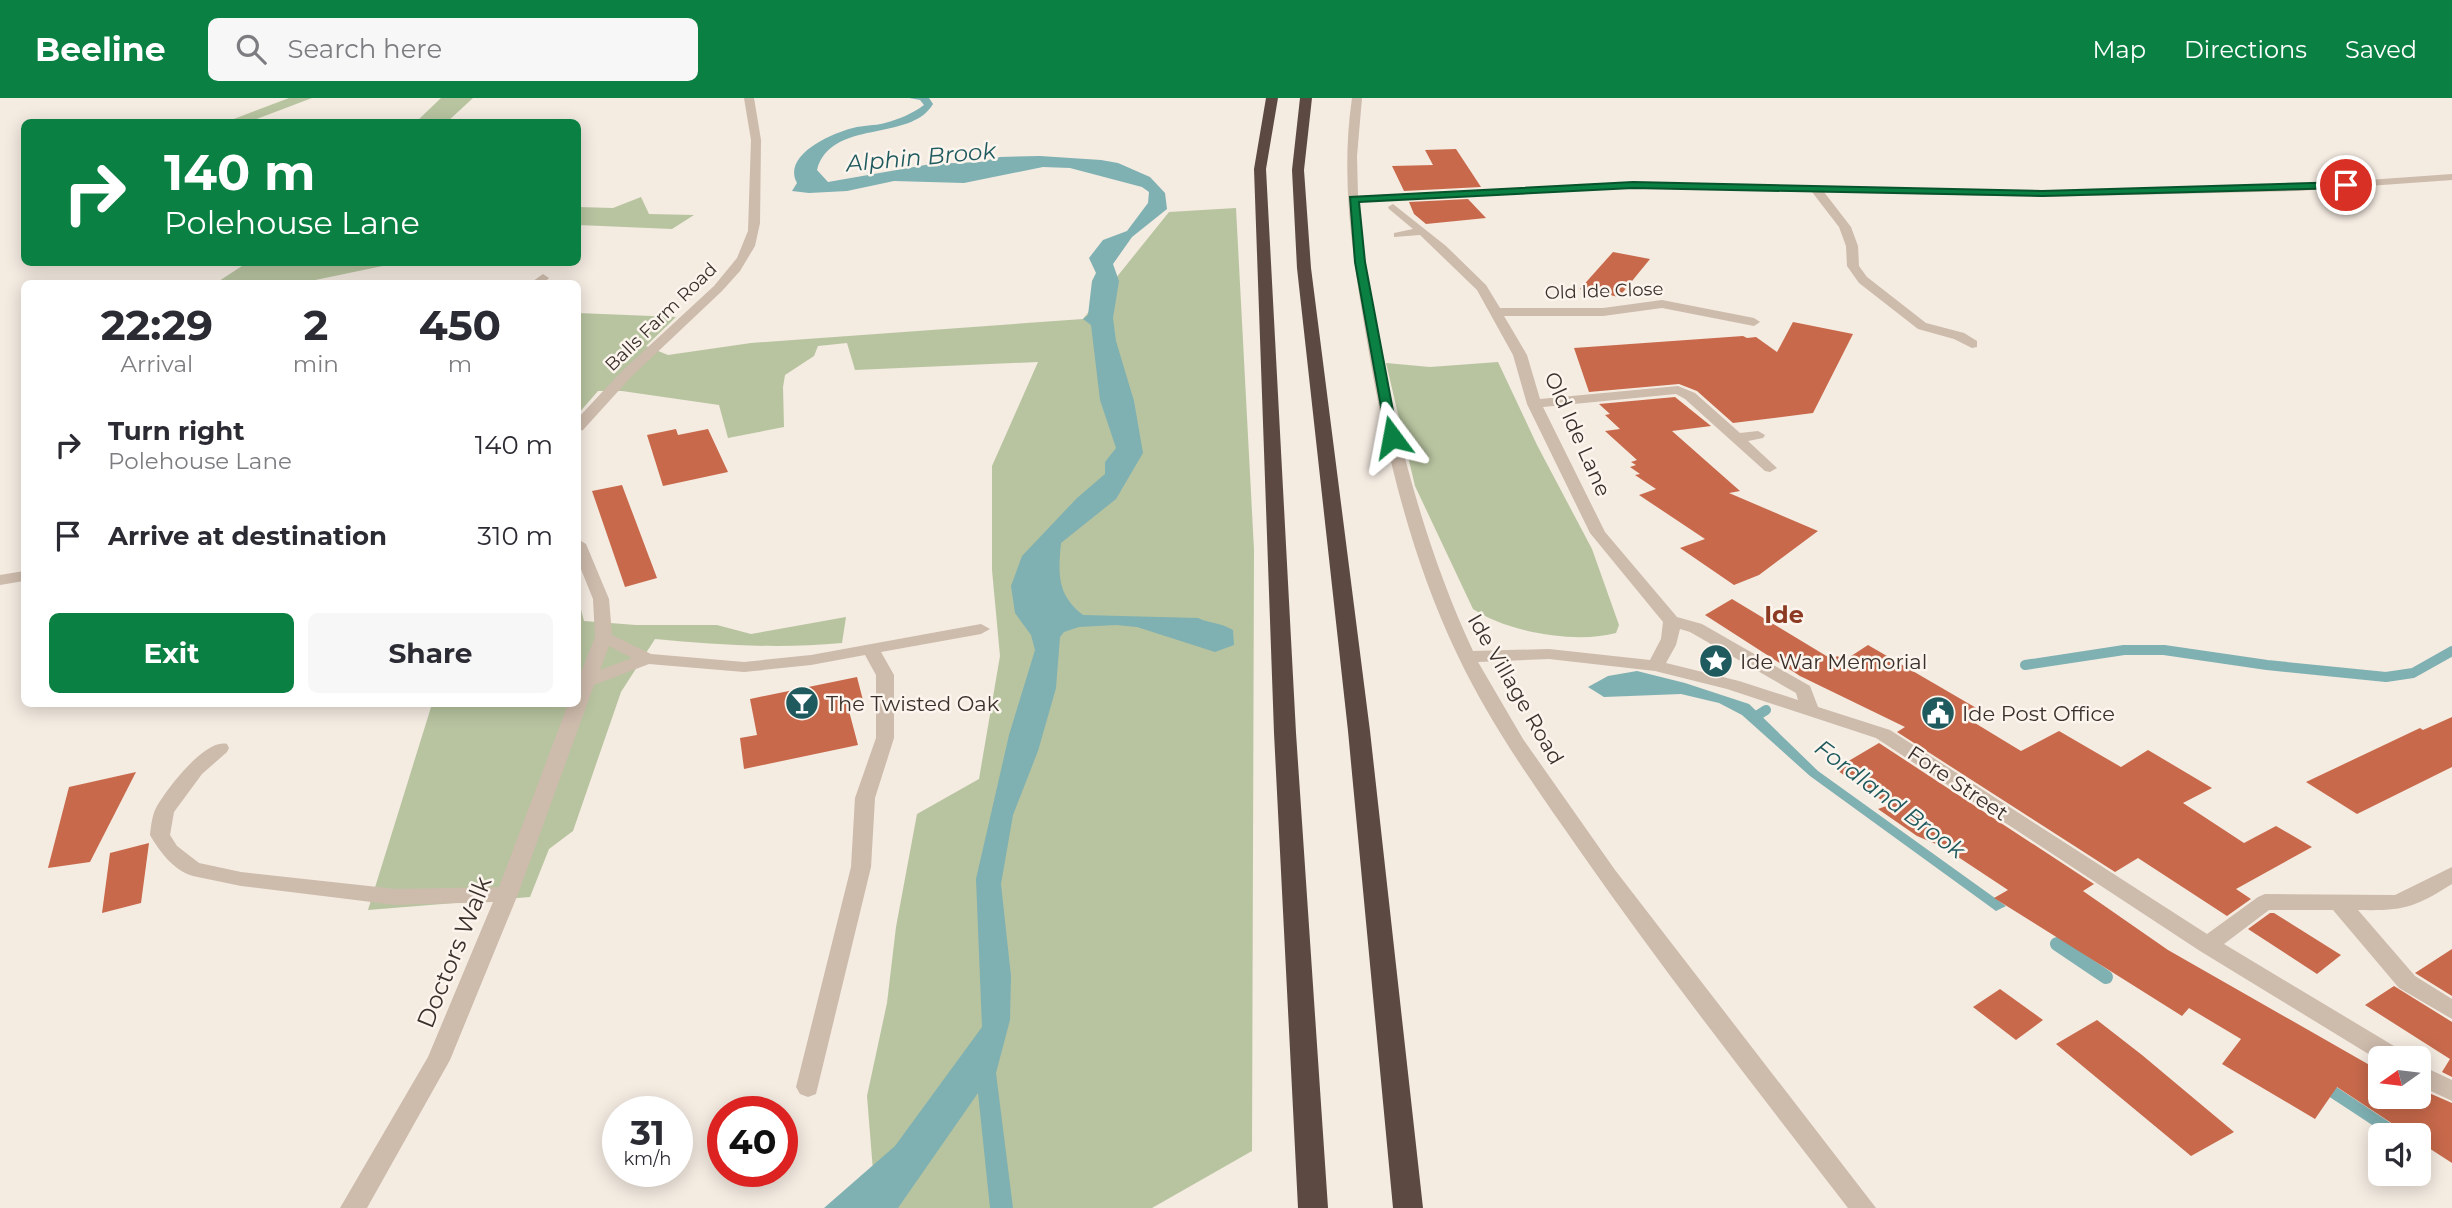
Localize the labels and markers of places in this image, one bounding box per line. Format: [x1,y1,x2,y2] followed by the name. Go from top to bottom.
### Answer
[2316,155,2376,215] pin
[1697,642,1735,680] place icon: Ide War Memorial
[1740,649,1927,674] place label: Ide War Memorial
[783,684,821,722] bar icon: The Twisted Oak
[826,691,1000,716] place label: The Twisted Oak
[1919,694,1957,732] public building icon: Ide Post Office
[1962,701,2115,726] place label: Ide Post Office

